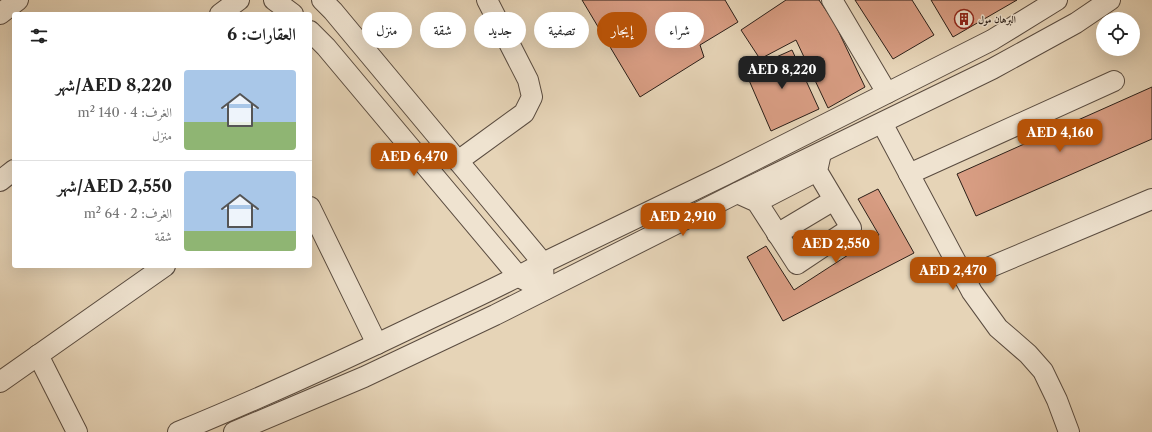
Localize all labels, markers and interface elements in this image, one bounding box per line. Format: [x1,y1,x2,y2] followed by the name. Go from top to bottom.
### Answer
[953,8,975,30] building icon: البرهان مول
[362,12,412,48] chip: منزل
[420,12,466,48] chip: شقة
[474,12,526,48] chip: جديد
[534,12,589,48] chip: تصفية
[597,12,647,48] chip: إيجار
[655,12,704,48] chip: شراء
[1096,12,1140,56] map controls
[1096,12,1140,56] button: locate
[978,13,1016,26] place label: البرهان مول
[227,24,296,44] text: العقارات: 6
[28,25,50,47] icon: filters
[736,56,828,90] pin: AED 8,220
[747,61,817,77] text: AED 8,220
[56,75,172,95] text: AED 8,220/شهر
[216,86,264,134] icon: home
[78,104,172,120] text: الغرف: 4 · 140 m²
[1014,119,1106,153] pin: AED 4,160
[1026,124,1094,140] text: AED 4,160
[152,127,172,143] text: منزل
[368,143,460,177] pin: AED 6,470
[380,148,448,164] text: AED 6,470
[57,176,172,196] text: AED 2,550/شهر
[216,187,264,235] icon: home
[637,203,729,237] pin: AED 2,910
[84,205,172,221] text: الغرف: 2 · 64 m²
[650,208,716,224] text: AED 2,910
[155,228,172,244] text: شقة
[790,230,882,264] pin: AED 2,550
[802,235,870,251] text: AED 2,550
[907,257,999,291] pin: AED 2,470
[919,262,987,278] text: AED 2,470

